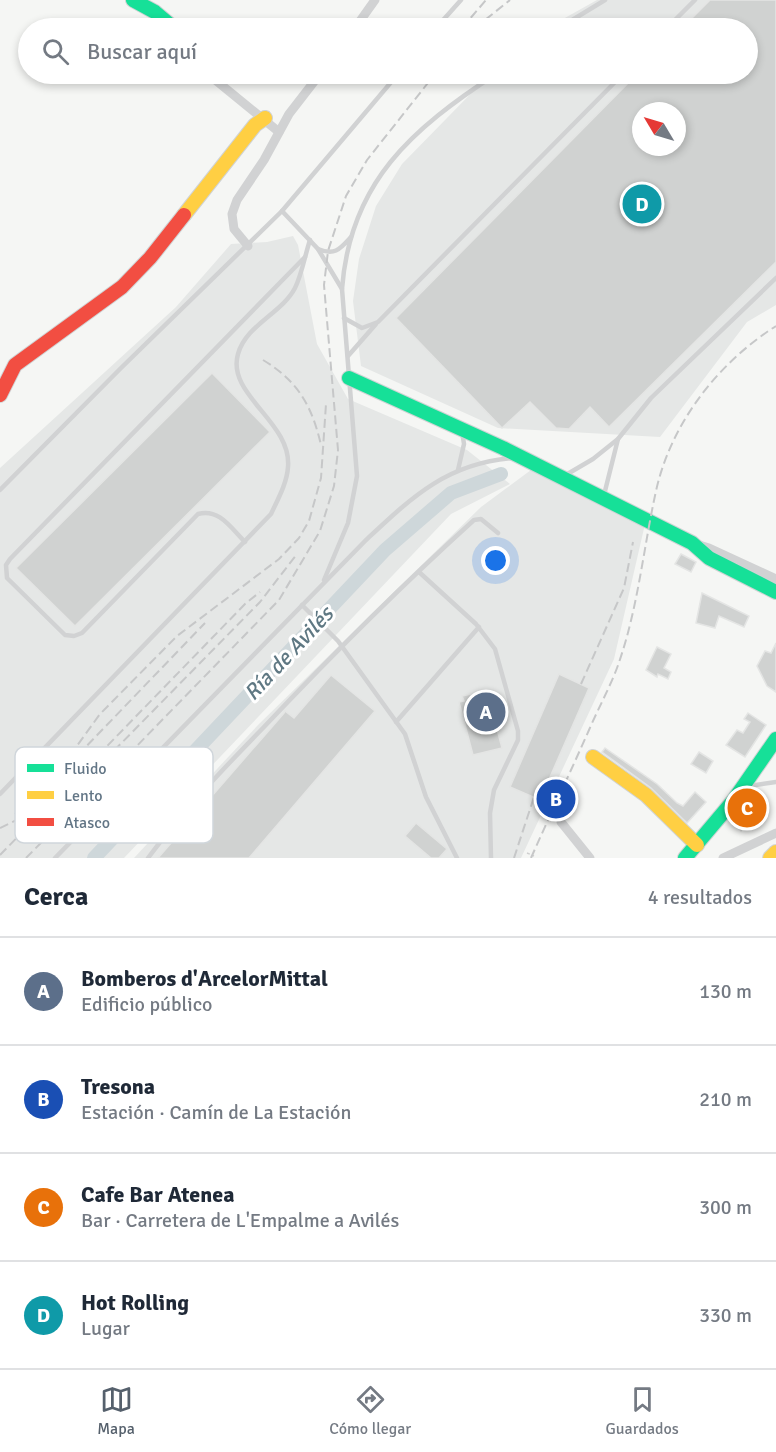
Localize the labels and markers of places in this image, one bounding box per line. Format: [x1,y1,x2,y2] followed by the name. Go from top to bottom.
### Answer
[622,182,662,226] pin: D
[466,690,506,734] pin: A
[536,776,576,822] pin: B
[728,786,766,830] pin: C

